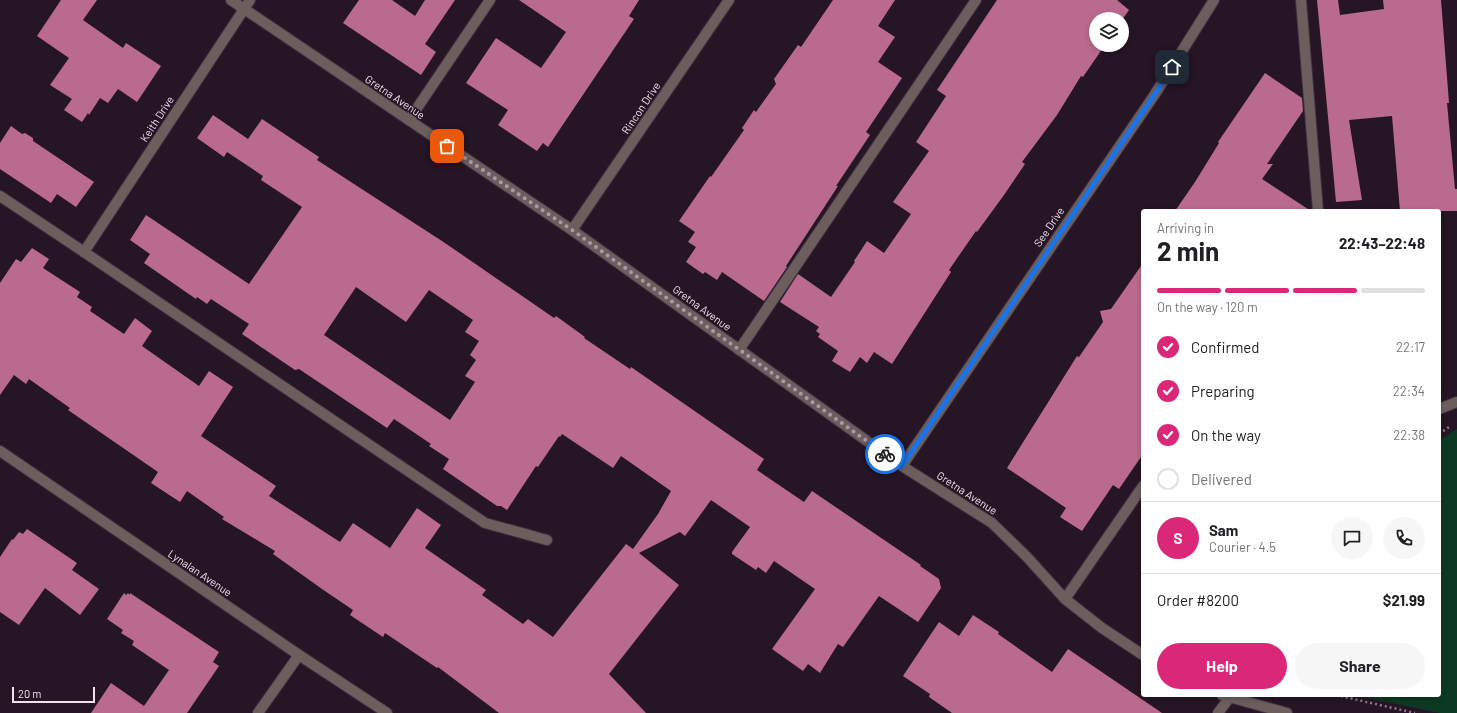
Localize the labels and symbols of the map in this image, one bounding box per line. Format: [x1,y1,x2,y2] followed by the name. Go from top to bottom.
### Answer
[1155,50,1189,84] pin
[363,72,428,121] street label: Gretna Avenue
[618,79,663,136] street label: Rincon Drive
[137,93,176,144] street label: Keith Drive
[430,129,464,163] pin
[1031,204,1067,249] street label: See Drive
[670,282,734,333] street label: Gretna Avenue
[865,434,905,474] courier
[935,468,1000,517] street label: Gretna Avenue
[166,547,235,599] street label: Lynalan Avenue
[12,685,95,704] scale bar

